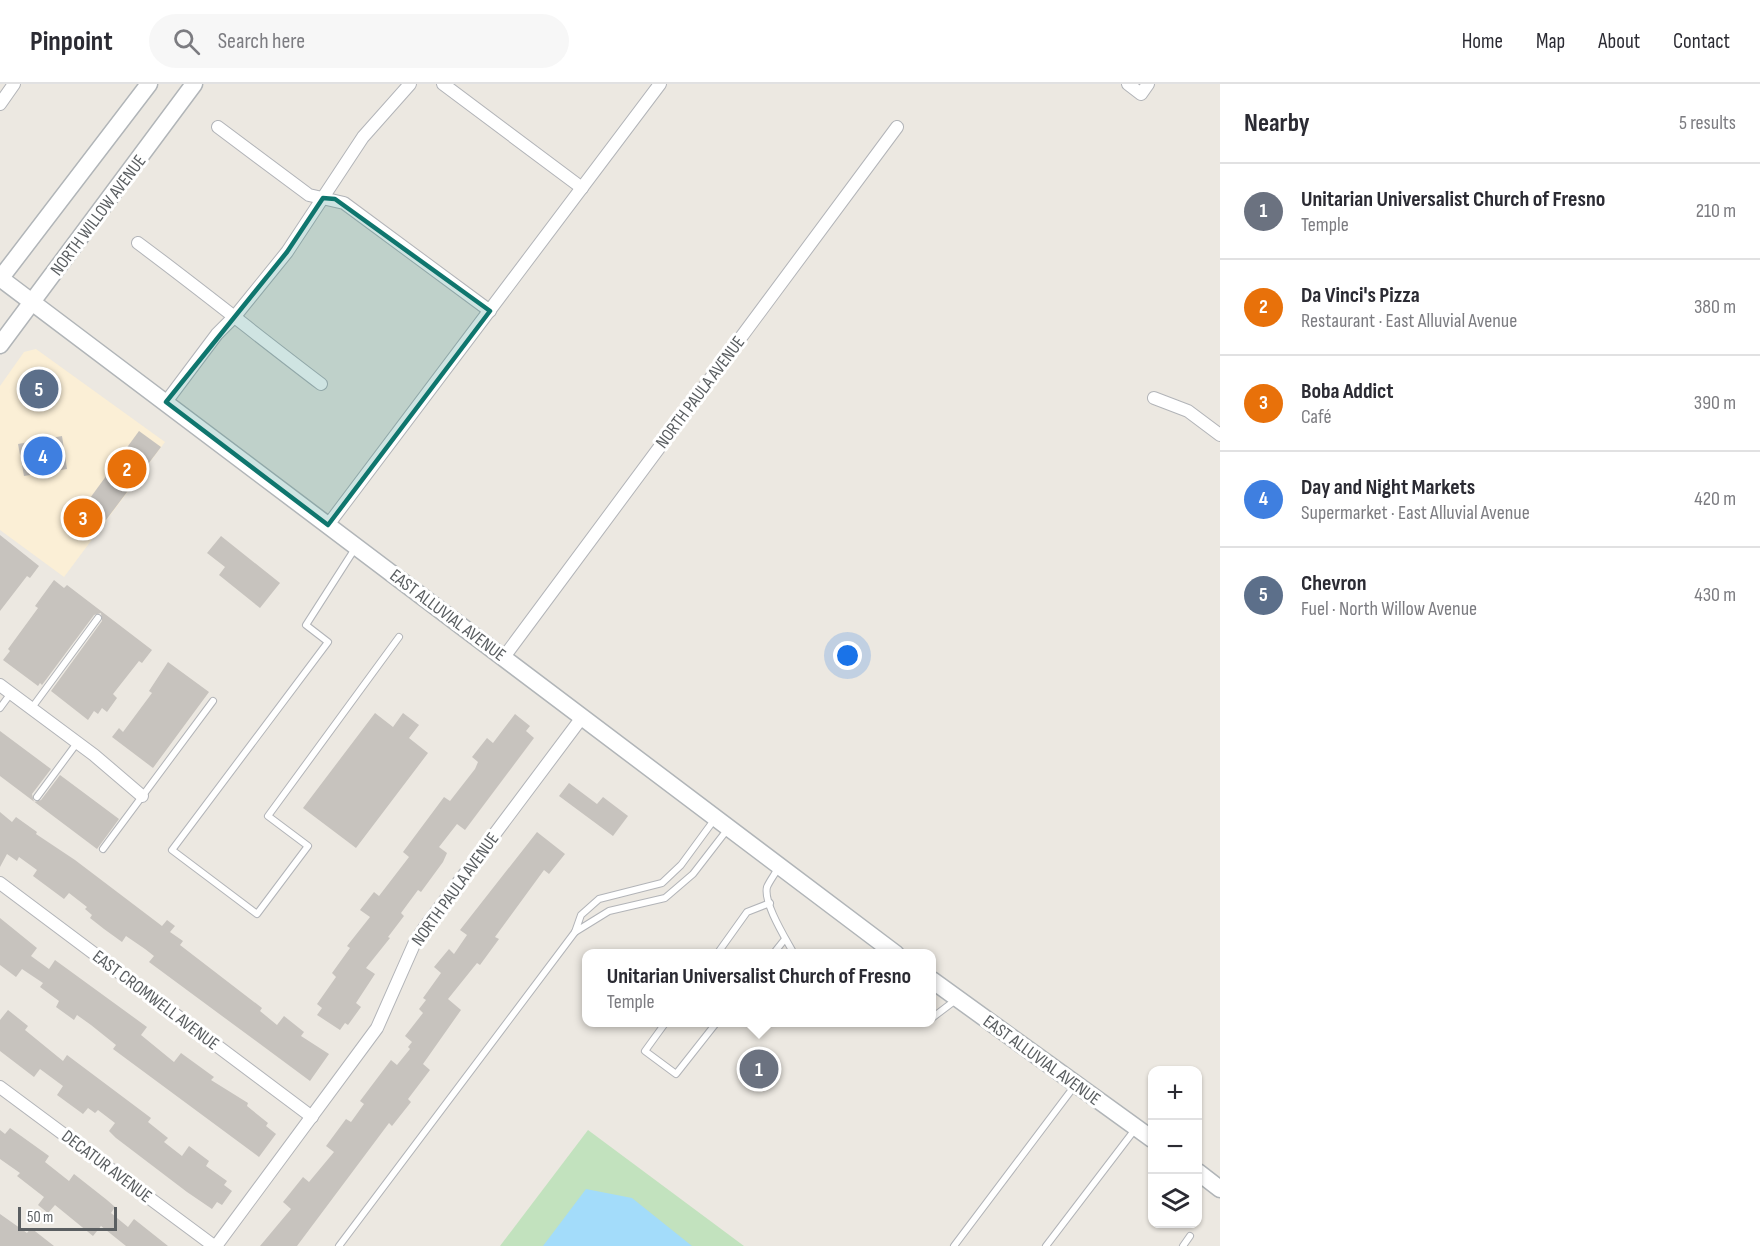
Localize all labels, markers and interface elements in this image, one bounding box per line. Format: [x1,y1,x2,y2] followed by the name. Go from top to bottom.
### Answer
[149,14,569,68] search box
[30,25,113,58] text: Pinpoint
[170,25,203,58] icon: search
[218,28,305,55] text: Search here
[1462,29,1503,54] text: Home
[1536,29,1565,54] text: Map
[1598,29,1640,54] text: About
[1673,29,1730,54] text: Contact
[1244,108,1310,139] text: Nearby
[1679,111,1736,135] text: 5 results
[46,151,151,280] street label: NORTH WILLOW AVENUE
[1301,186,1605,213] text: Unitarian Universalist Church of Fresno
[1260,199,1267,223] text: 1
[1696,199,1736,223] text: 210 m
[1301,213,1349,237] text: Temple
[1301,282,1420,309] text: Da Vinci's Pizza
[1259,295,1268,319] text: 2
[1694,295,1736,319] text: 380 m
[1301,309,1517,333] text: Restaurant · East Alluvial Avenue
[651,332,749,452] street label: NORTH PAULA AVENUE
[20,366,58,412] pin: 5
[1301,378,1393,405] text: Boba Addict
[1259,391,1268,415] text: 3
[1694,391,1736,415] text: 390 m
[1301,405,1331,429] text: Café
[24,434,63,478] pin: 4
[108,446,146,492] pin: 2
[1301,474,1475,501] text: Day and Night Markets
[1259,487,1268,511] text: 4
[1694,487,1736,511] text: 420 m
[64,496,103,540] pin: 3
[1301,501,1530,525] text: Supermarket · East Alluvial Avenue
[386,565,510,666] street label: EAST ALLUVIAL AVENUE
[1301,570,1366,597] text: Chevron
[1259,583,1268,607] text: 5
[1694,583,1736,607] text: 430 m
[1301,597,1477,621] text: Fuel · North Willow Avenue
[833,641,862,670] your location
[407,829,503,950] street label: NORTH PAULA AVENUE
[88,946,223,1055] street label: EAST CROMWELL AVENUE
[582,949,936,1027] popup
[607,963,911,990] text: Unitarian Universalist Church of Fresno
[607,990,655,1014] text: Temple
[979,1011,1104,1110] street label: EAST ALLUVIAL AVENUE
[740,1046,778,1092] pin: 1
[1148,1066,1202,1228] map controls
[1148,1066,1202,1120] button: +
[1148,1120,1202,1174] button: −
[58,1126,156,1207] street label: DECATUR AVENUE
[1148,1174,1202,1228] button: layers
[18,1204,117,1232] scale bar
[27,1208,53,1227] text: 50 m

